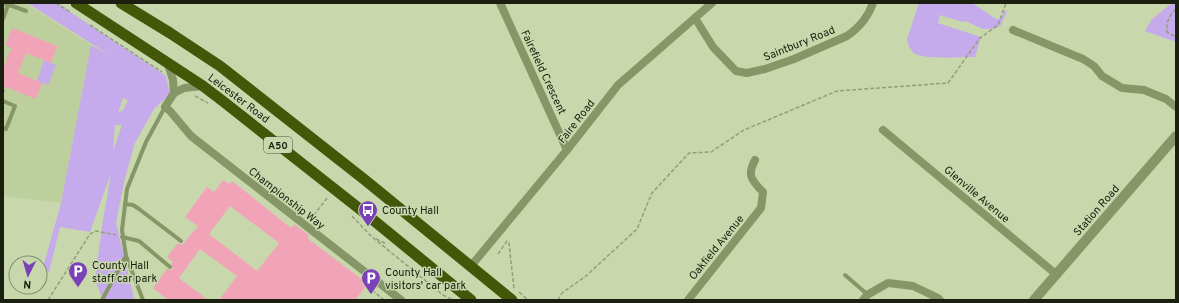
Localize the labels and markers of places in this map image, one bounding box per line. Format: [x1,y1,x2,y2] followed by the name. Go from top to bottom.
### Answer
[357,199,379,227] bus stop icon: County Hall
[382,204,439,218] place label: County Hall
[92,259,158,286] place label: County Hall staff car park
[67,260,89,288] parking icon: County Hall staff car park
[385,266,466,293] place label: County Hall visitors' car park
[360,267,382,295] parking icon: County Hall visitors' car park

